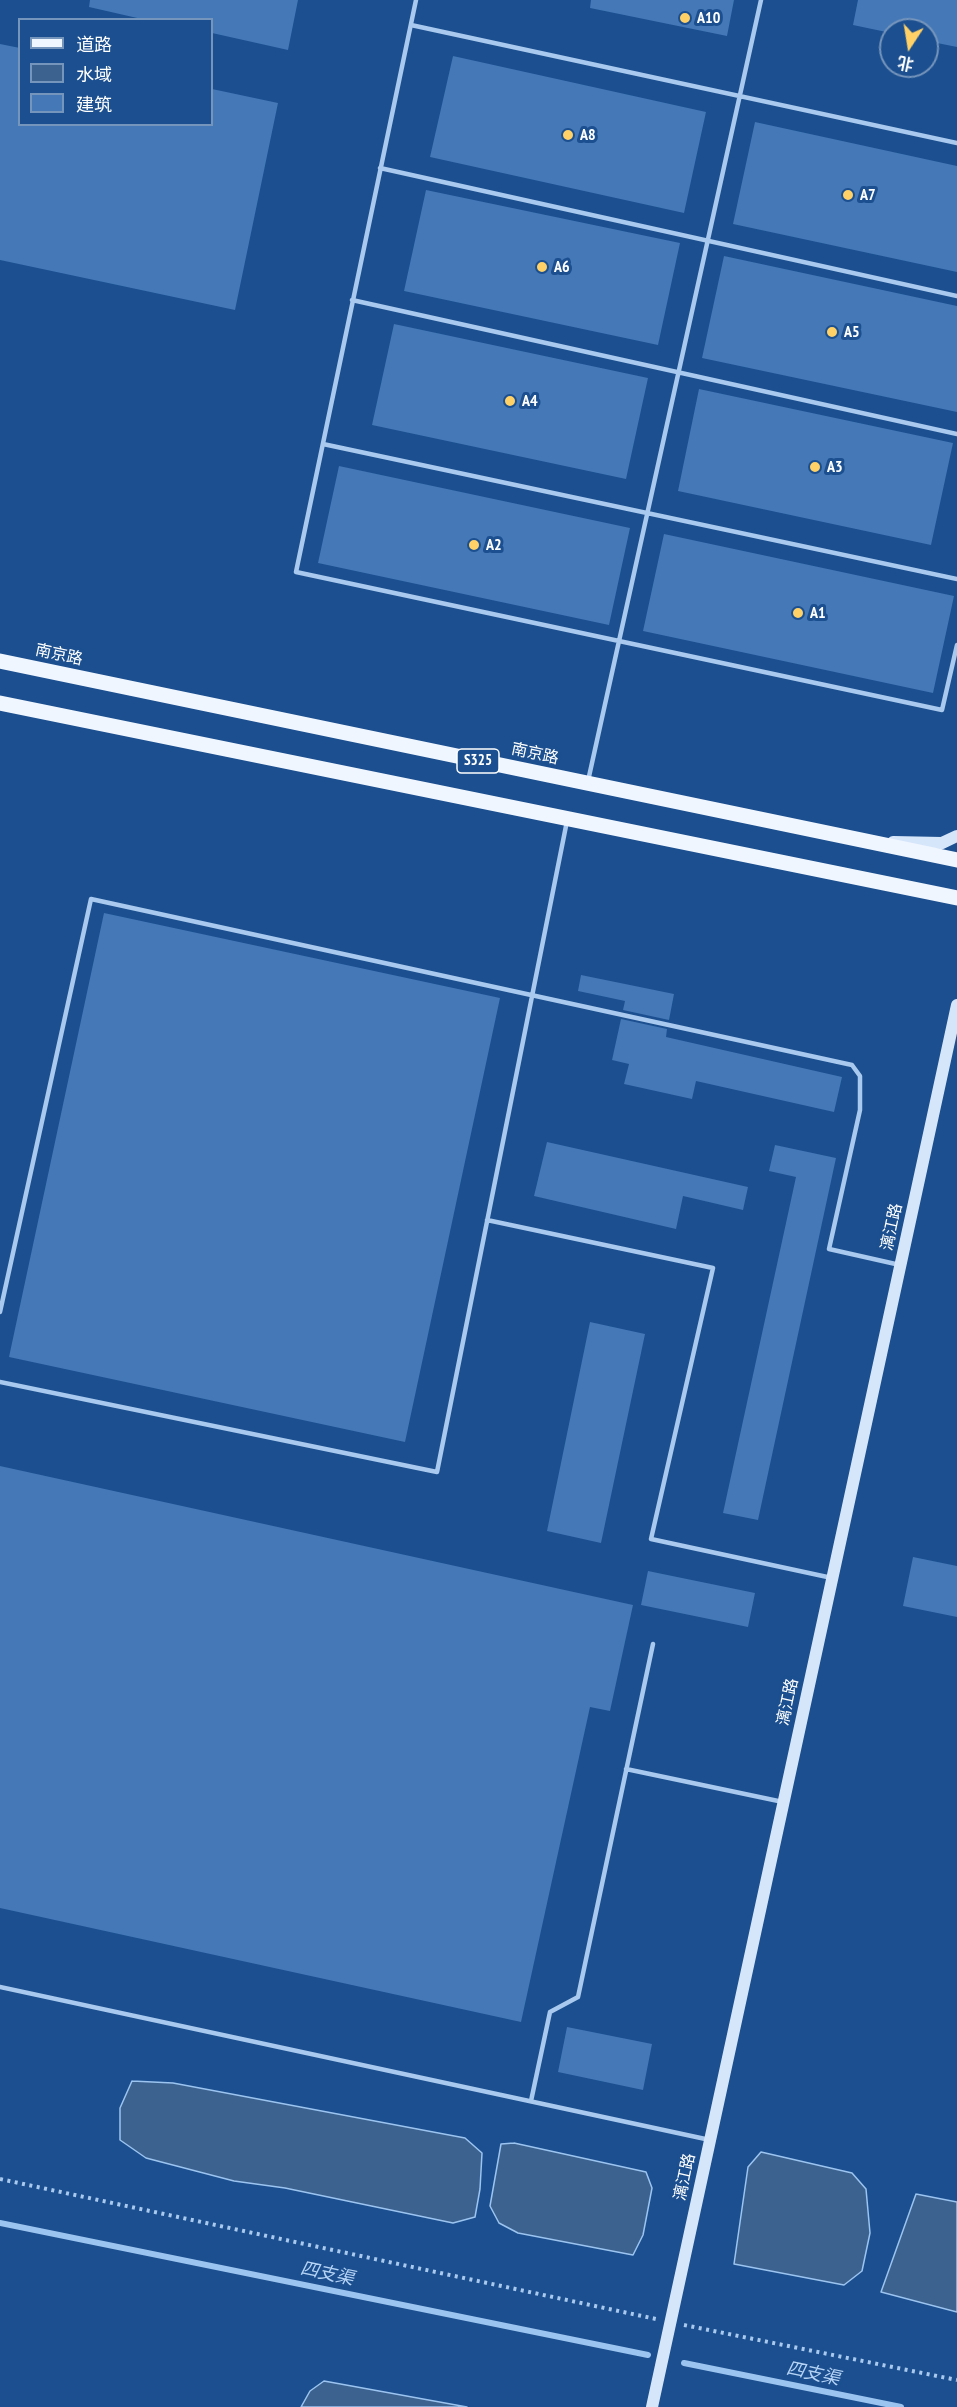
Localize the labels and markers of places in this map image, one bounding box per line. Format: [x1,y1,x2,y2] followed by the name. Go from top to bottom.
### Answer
[697,8,720,28] place label: A10
[678,11,692,25] marker: A10
[580,125,596,145] place label: A8
[561,128,575,142] marker: A8
[860,185,876,205] place label: A7
[841,188,855,202] marker: A7
[554,257,570,277] place label: A6
[535,260,549,274] marker: A6
[844,322,860,342] place label: A5
[825,325,839,339] marker: A5
[522,391,538,411] place label: A4
[503,394,517,408] marker: A4
[827,457,843,477] place label: A3
[808,460,822,474] marker: A3
[486,535,502,555] place label: A2
[467,538,481,552] marker: A2
[810,603,826,623] place label: A1
[791,606,805,620] marker: A1

